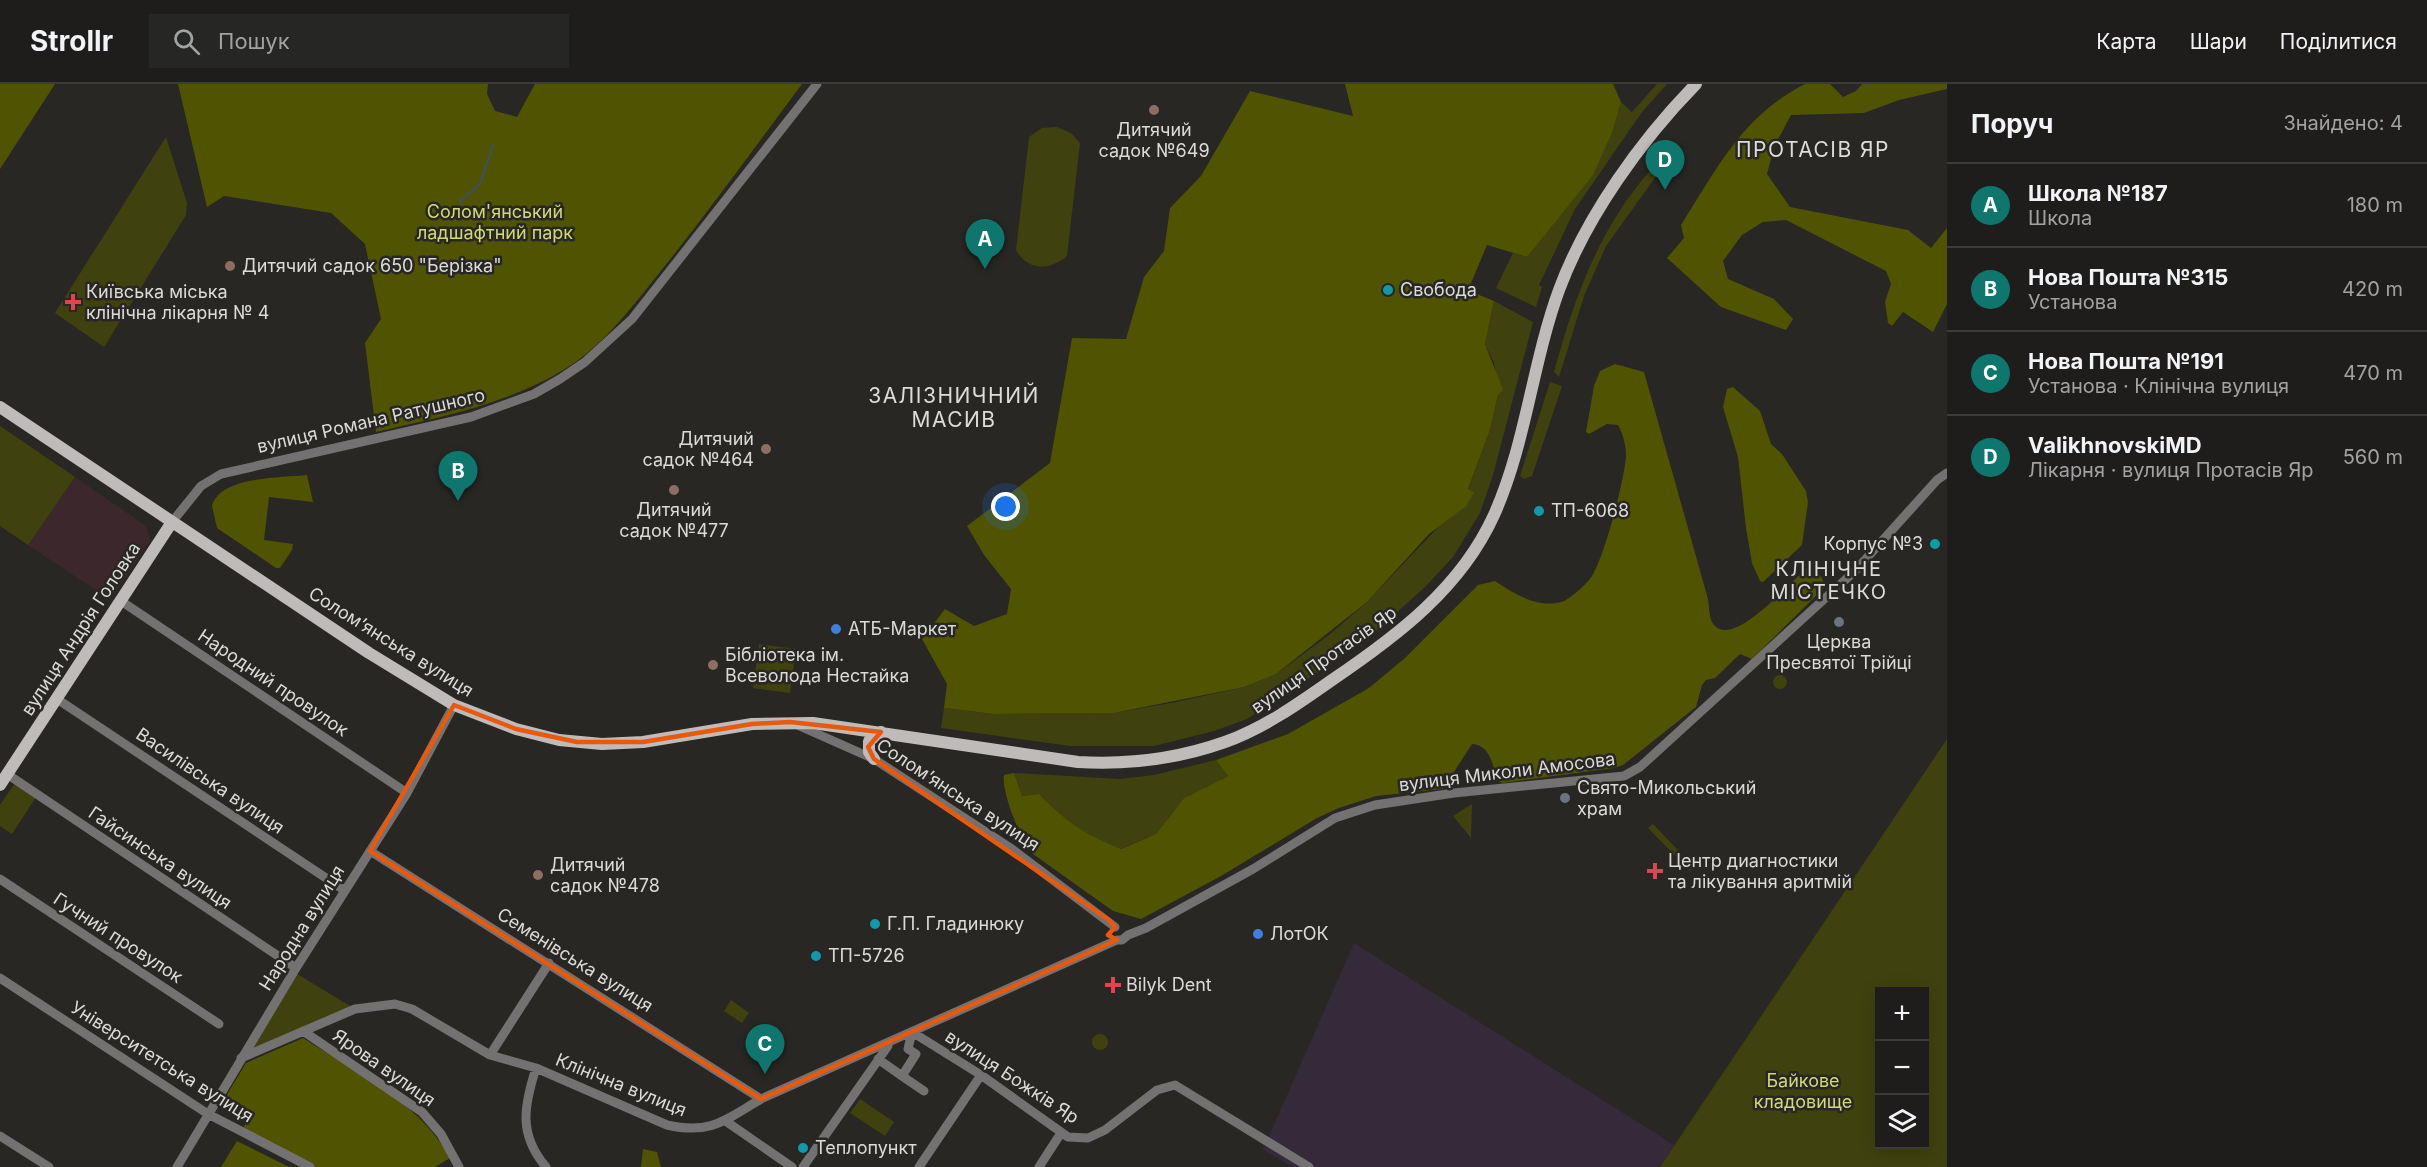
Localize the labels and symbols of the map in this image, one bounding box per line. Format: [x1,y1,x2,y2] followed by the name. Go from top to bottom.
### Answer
[1147,103,1161,117] marker: Дитячий садок №649
[1098,119,1210,161] place label: Дитячий садок №649
[1736,137,1890,162] district label: ПРОТАСІВ ЯР
[1646,141,1684,190] pin: D
[417,201,573,243] park label: Солом'янський ладшафтний парк
[966,220,1004,269] pin: A
[242,255,502,276] place label: Дитячий садок 650 "Берізка"
[223,259,237,273] marker: Дитячий садок 650 "Берізка"
[1400,279,1477,300] place label: Свобода
[86,281,269,323] place label: Київська міська клінічна лікарня № 4
[1381,283,1395,297] marker: Свобода
[64,293,82,311] marker: Київська міська клінічна лікарня № 4
[868,382,1040,432] district label: ЗАЛІЗНИЧНИЙ МАСИВ
[255,384,487,457] street label: вулиця Романа Ратушного
[642,428,754,470] place label: Дитячий садок №464
[759,442,773,456] marker: Дитячий садок №464
[438,452,478,501] pin: B
[667,483,681,497] marker: Дитячий садок №477
[991,492,1020,521] your location
[619,499,729,541] place label: Дитячий садок №477
[1551,500,1629,521] place label: ТП-6068
[1532,504,1546,518] marker: ТП-6068
[1824,533,1923,554] place label: Корпус №3
[1928,537,1942,551] marker: Корпус №3
[17,538,144,719] street label: вулиця Андрія Головка
[1770,557,1888,604] district label: КЛІНІЧНЕ МІСТЕЧКО
[305,582,477,701] street label: Соломʼянська вулиця
[1247,602,1400,718] street label: вулиця Протасів Яр
[1832,615,1846,629] marker: Церква Пресвятої Трійці
[848,618,957,639] place label: АТБ-Маркет
[829,622,843,636] marker: АТБ-Маркет
[194,625,352,741] street label: Народний провулок
[1766,631,1912,673] place label: Церква Пресвятої Трійці
[725,644,909,686] place label: Бібліотека ім. Всеволода Нестайка
[706,658,720,672] marker: Бібліотека ім. Всеволода Нестайка
[132,723,288,838] street label: Василівська вулиця
[873,734,1044,855] street label: Соломʼянська вулиця
[1398,748,1616,795] street label: вулиця Миколи Амосова
[1577,777,1756,819] place label: Свято-Микольський храм
[1558,791,1572,805] marker: Свято-Микольський храм
[85,802,236,913] street label: Гайсинська вулиця
[1668,850,1852,892] place label: Центр диагностики та лікування аритмій
[550,854,660,896] place label: Дитячий садок №478
[255,861,349,994] street label: Народна вулиця
[1646,862,1664,880] marker: Центр диагностики та лікування аритмій
[531,868,545,882] marker: Дитячий садок №478
[50,888,187,987] street label: Гучний провулок
[494,903,657,1016] street label: Семенівська вулиця
[887,913,1024,934] place label: Г.П. Гладинюку
[868,917,882,931] marker: Г.П. Гладинюку
[1270,923,1329,944] place label: ЛотОК
[1251,927,1265,941] marker: ЛотОК
[828,945,905,966] place label: ТП-5726
[809,949,823,963] marker: ТП-5726
[1126,974,1212,995] place label: Bilyk Dent
[1104,976,1122,994] marker: Bilyk Dent
[67,997,257,1126] street label: Університетська вулиця
[746,1024,784,1074] pin: C
[329,1025,439,1111] street label: Ярова вулиця
[942,1026,1083,1128] street label: вулиця Божків Яр
[553,1049,690,1120] street label: Клінічна вулиця
[1754,1070,1852,1112] park label: Байкове кладовище
[815,1137,917,1158] place label: Теплопункт
[796,1141,810,1155] marker: Теплопункт

